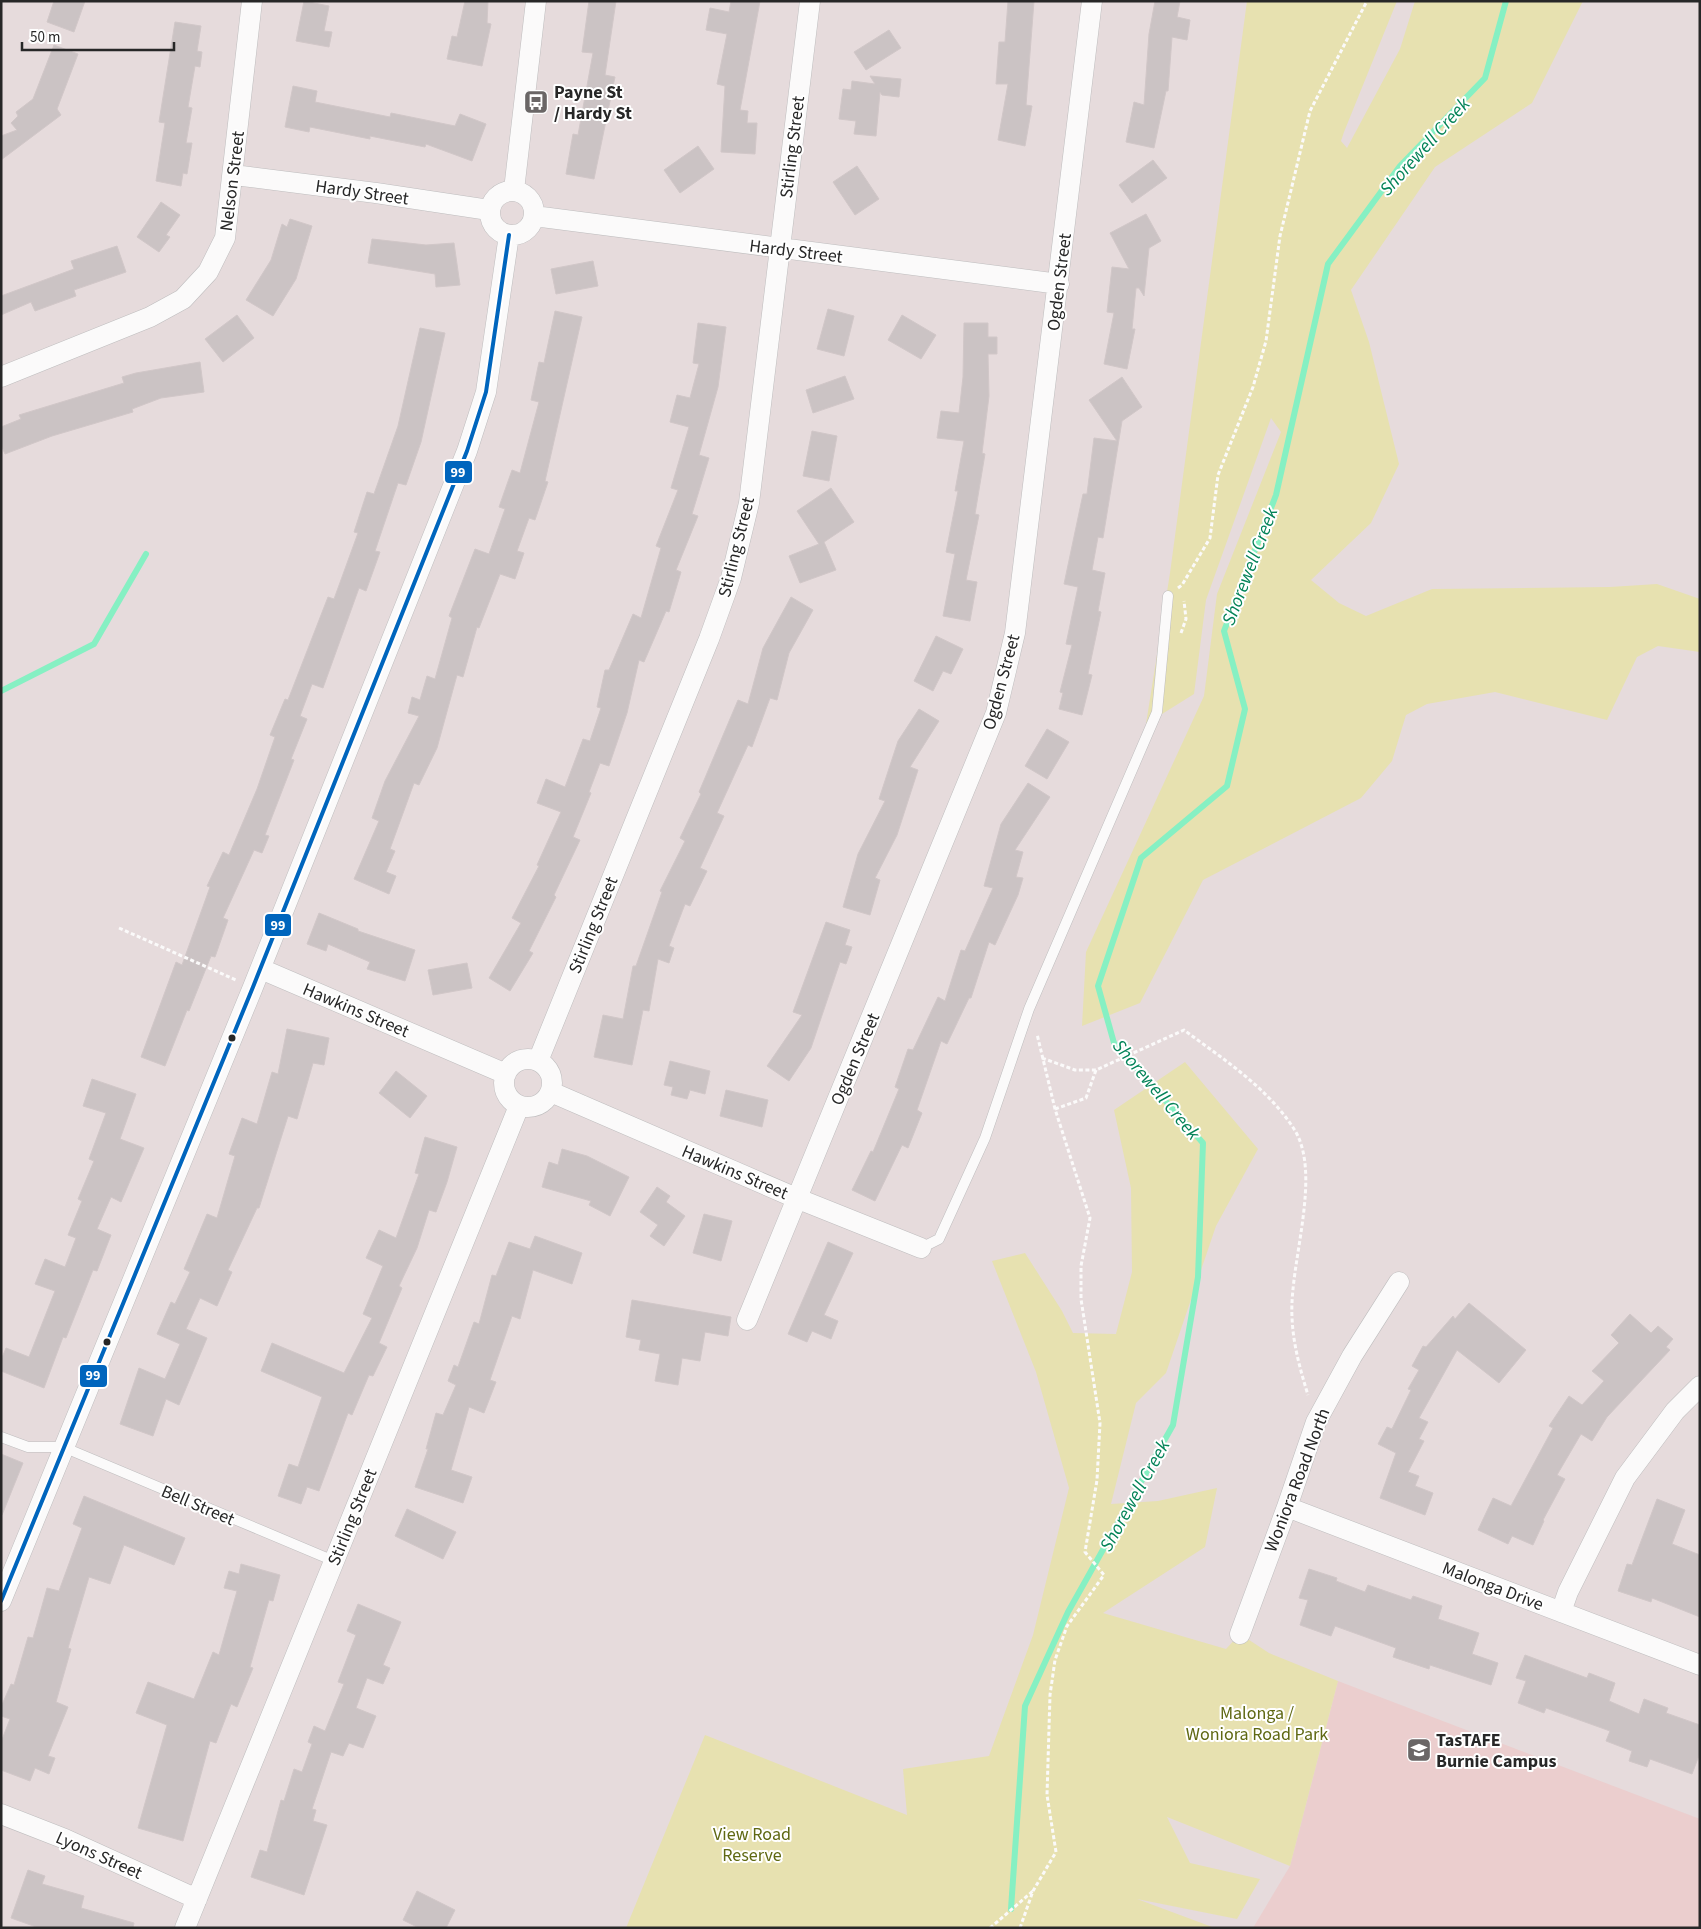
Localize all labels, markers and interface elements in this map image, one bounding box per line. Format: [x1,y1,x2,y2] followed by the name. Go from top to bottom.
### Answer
[22,20,175,52] scale bar
[30,27,60,48] text: 50 m
[554,80,632,126] place label: Payne St / Hardy St
[523,89,549,115] bus stop icon: Payne St / Hardy St
[1374,91,1477,202] water label: Shorewell Creek
[774,95,811,199] street label: Stirling Street
[214,129,251,233] street label: Nelson Street
[314,174,410,211] street label: Hardy Street
[1041,232,1078,332] street label: Ogden Street
[748,233,844,270] street label: Hardy Street
[444,460,473,484] line badge: 99
[451,463,465,483] text: 99
[712,494,761,600] street label: Stirling Street
[1216,503,1286,629] water label: Shorewell Creek
[977,631,1026,733] street label: Ogden Street
[563,873,624,977] street label: Stirling Street
[264,913,292,937] line badge: 99
[271,916,285,936] text: 99
[299,977,413,1044] street label: Hawkins Street
[825,1009,886,1109] street label: Ogden Street
[227,1033,237,1043] unlabelled marker
[1106,1034,1207,1147] water label: Shorewell Creek
[678,1139,792,1206] street label: Hawkins Street
[102,1337,112,1347] unlabelled marker
[79,1364,108,1388] line badge: 99
[86,1366,100,1386] text: 99
[1259,1405,1336,1556] street label: Woniora Road North
[1093,1434,1178,1557] water label: Shorewell Creek
[322,1465,383,1569] street label: Stirling Street
[157,1479,238,1532] street label: Bell Street
[1438,1556,1547,1617] street label: Malonga Drive
[1186,1701,1328,1747] park label: Malonga / Woniora Road Park
[1436,1728,1556,1774] place label: TasTAFE Burnie Campus
[1406,1737,1432,1763] school or university icon: TasTAFE Burnie Campus
[713,1822,791,1868] park label: View Road Reserve
[52,1825,146,1886] street label: Lyons Street

